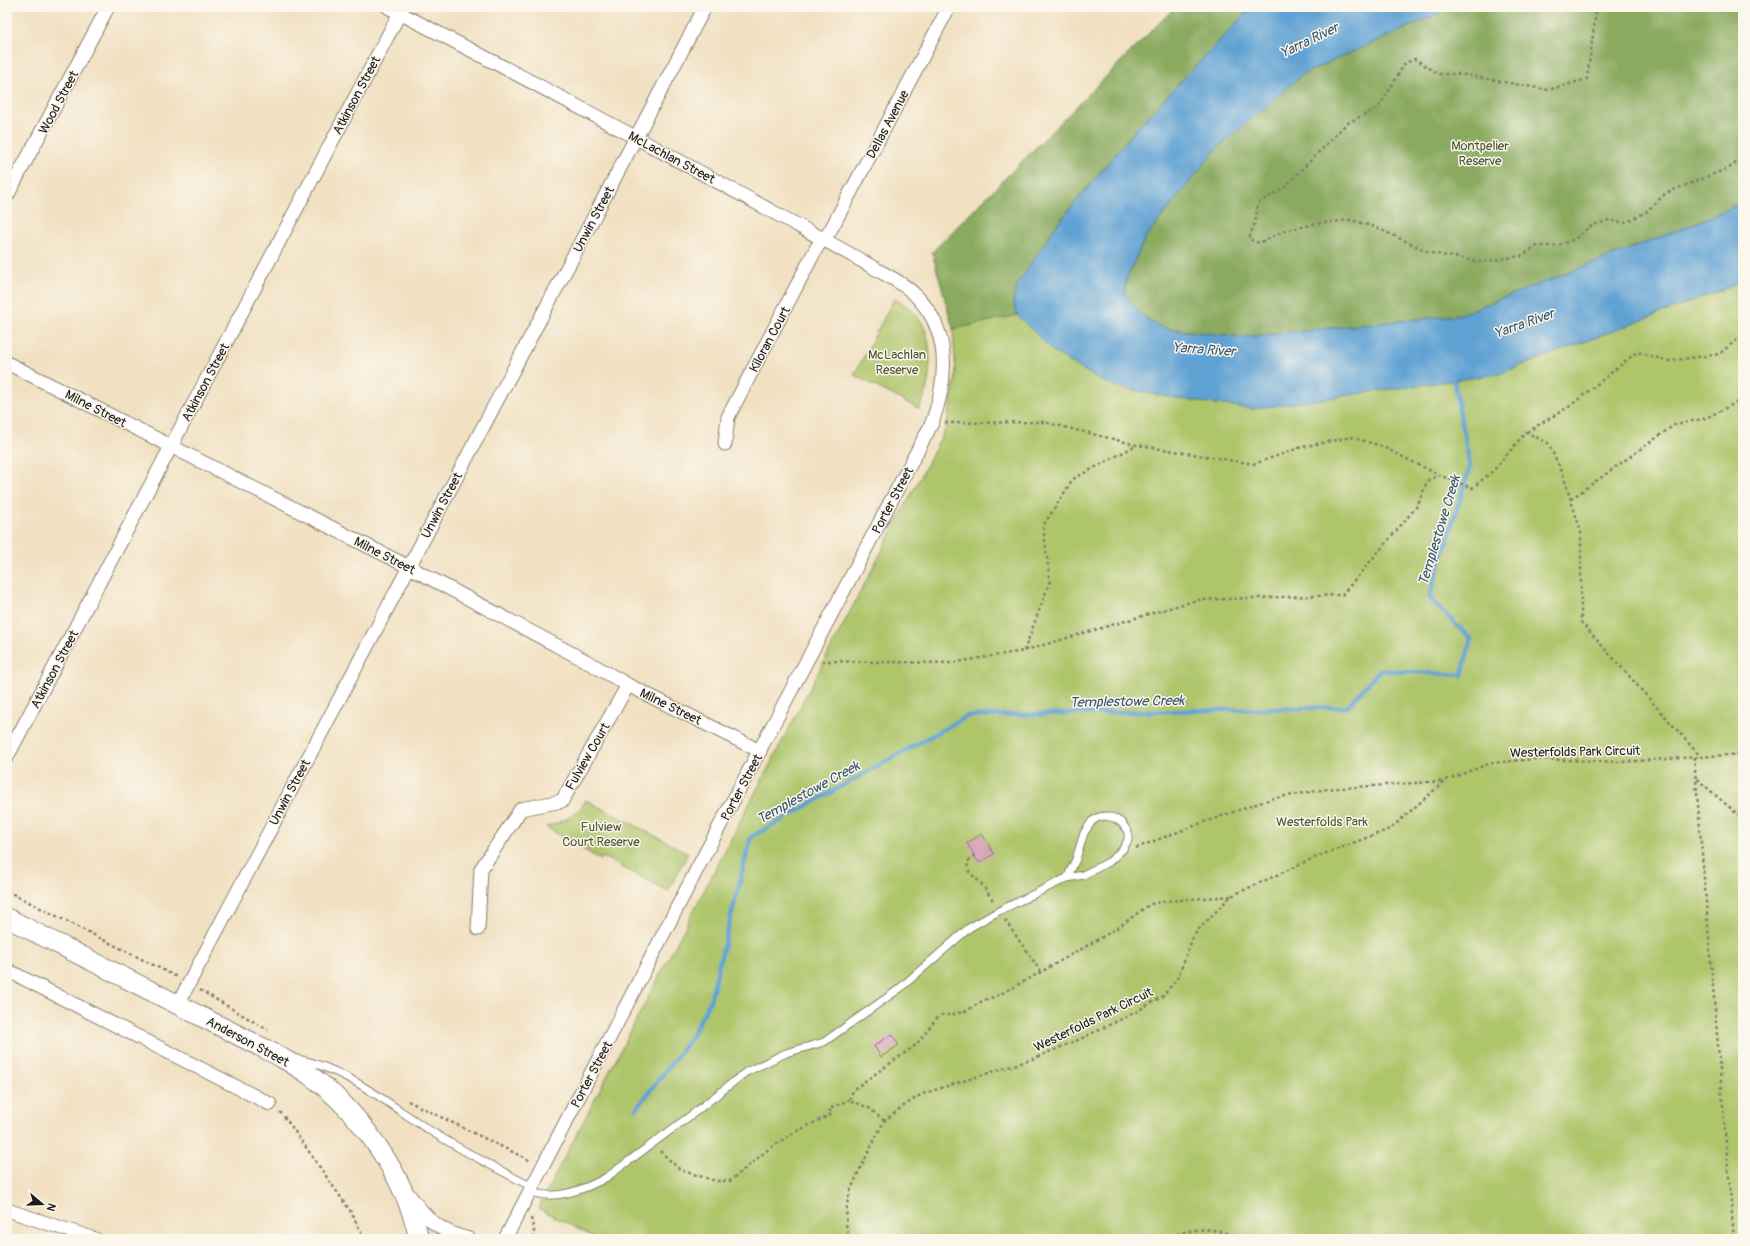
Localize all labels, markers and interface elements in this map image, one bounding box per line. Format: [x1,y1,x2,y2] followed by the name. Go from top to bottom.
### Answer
[1277,18,1343,62] water label: Yarra River
[330,53,385,137] street label: Atkinson Street
[35,67,83,137] street label: Wood Street
[863,87,913,162] street label: Dellas Avenue
[625,128,718,188] street label: McLachlan Street
[1451,138,1509,169] park label: Montpelier Reserve
[570,183,618,255] street label: Unwin Street
[746,303,794,375] street label: Kiloran Court
[1492,304,1558,342] water label: Yarra River
[1172,339,1238,360] water label: Yarra River
[179,340,234,424] street label: Atkinson Street
[868,347,926,378] park label: McLachlan Reserve
[62,387,130,431] street label: Milne Street
[869,464,917,537] street label: Porter Street
[418,469,466,541] street label: Unwin Street
[1415,472,1465,587] water label: Templestowe Creek
[351,534,419,578] street label: Milne Street
[28,627,83,711] street label: Atkinson Street
[637,685,705,729] street label: Milne Street
[1070,692,1186,711] water label: Templestowe Creek
[562,719,614,793] street label: Fulview Court
[1510,743,1641,761] street label: Westerfolds Park Circuit
[718,751,766,824] street label: Porter Street
[266,756,314,828] street label: Unwin Street
[754,757,864,828] water label: Templestowe Creek
[1276,814,1369,830] park label: Westerfolds Park
[562,819,640,850] park label: Fulview Court Reserve
[1031,984,1156,1056] street label: Westerfolds Park Circuit
[203,1013,292,1071] street label: Anderson Street
[568,1038,616,1111] street label: Porter Street
[22,1184,62,1224] north arrow
[43,1201,58,1213] text: N

